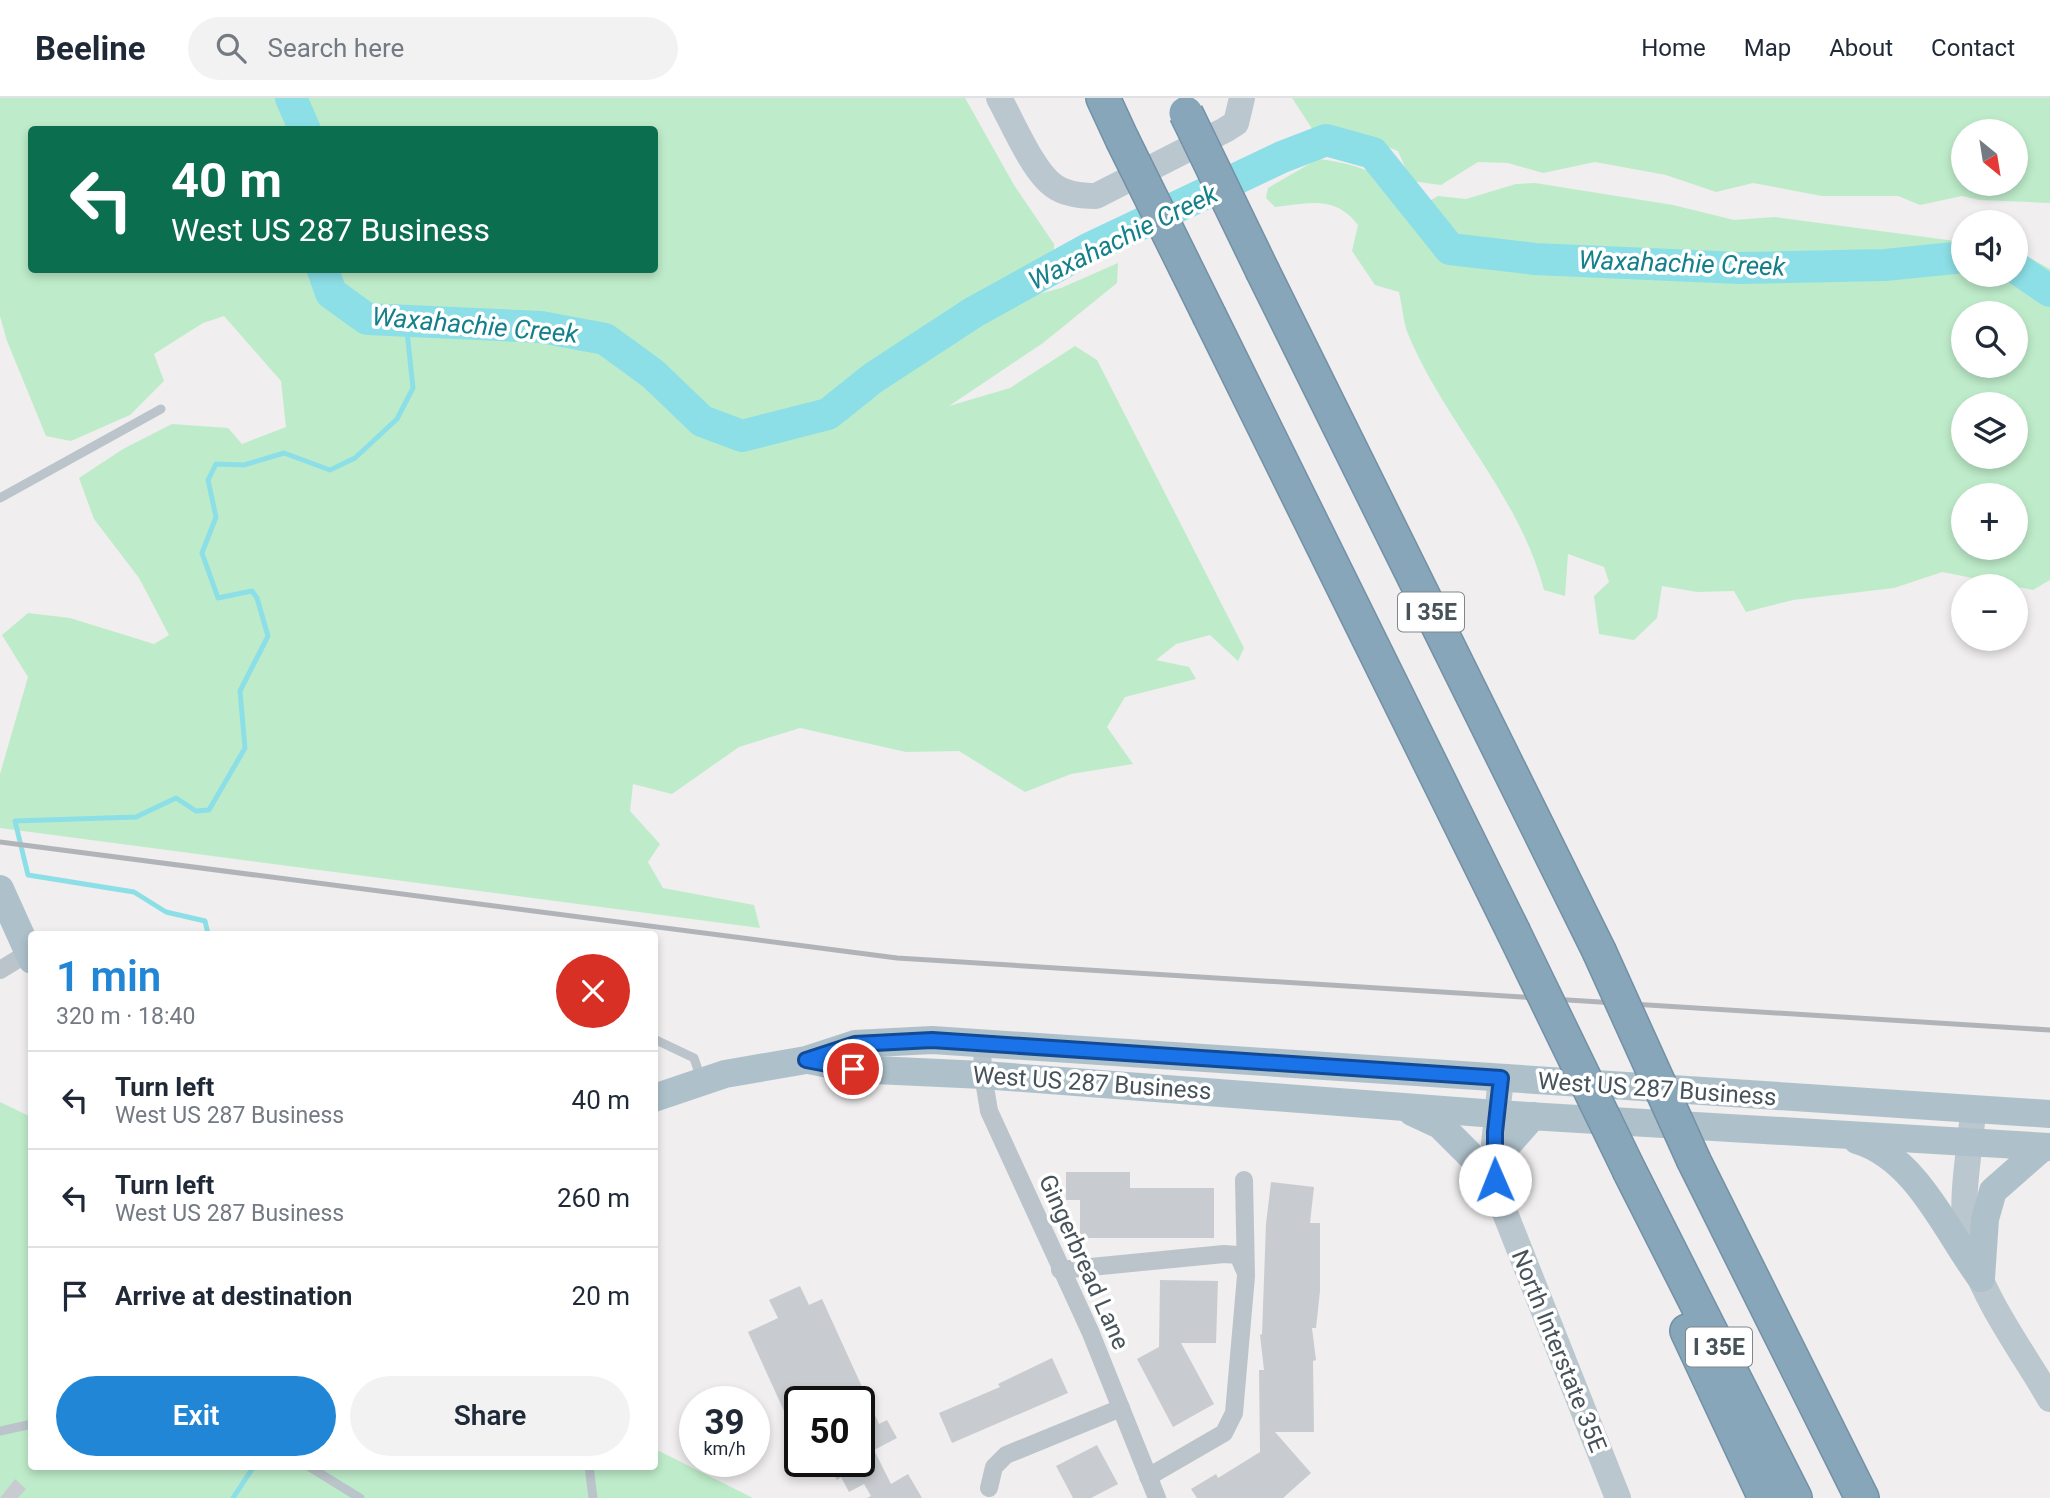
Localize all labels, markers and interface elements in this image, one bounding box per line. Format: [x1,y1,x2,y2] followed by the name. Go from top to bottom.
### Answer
[188,17,678,80] search box
[35,29,146,68] text: Beeline
[212,29,250,67] icon: search
[268,33,404,63] text: Search here
[1641,34,1706,62] text: Home
[1744,34,1791,62] text: Map
[1829,34,1893,62] text: About
[1931,34,2015,62] text: Contact
[1951,119,2028,196] north arrow
[1951,119,2028,651] map controls
[171,152,282,209] text: 40 m
[56,154,147,245] icon: left
[1024,178,1224,296] water label: Waxahachie Creek
[1951,210,2028,287] button: sound
[171,211,490,249] text: West US 287 Business
[1578,244,1787,282] water label: Waxahachie Creek
[371,301,580,349] water label: Waxahachie Creek
[1951,301,2028,378] button: search
[1951,392,2028,469] button: layers
[1951,483,2028,560] button: +
[1951,574,2028,651] button: −
[1398,592,1464,632] road number: I 35E
[56,952,161,1001] text: 1 min
[556,954,630,1028] button: close
[56,1003,195,1030] text: 320 m · 18:40
[823,1039,883,1099] pin
[834,1050,872,1088] icon: arrive
[972,1061,1212,1105] street label: West US 287 Business
[1537,1067,1777,1111] street label: West US 287 Business
[115,1072,214,1102] text: Turn left
[56,1081,94,1119] icon: left
[572,1085,630,1115] text: 40 m
[115,1102,344,1129] text: West US 287 Business
[1458,1143,1532,1217] position arrow
[115,1170,214,1200] text: Turn left
[1033,1170,1135,1354] street label: Gingerbread Lane
[56,1179,94,1217] icon: left
[557,1183,630,1213] text: 260 m
[115,1200,344,1227] text: West US 287 Business
[1506,1246,1612,1456] street label: North Interstate 35E
[56,1277,94,1315] icon: arrive
[115,1281,352,1311] text: Arrive at destination
[572,1281,630,1311] text: 20 m
[1686,1328,1752,1366] road number: I 35E
[56,1376,336,1456] button: Exit
[350,1376,630,1456] button: Share
[784,1386,875,1477] speed limit sign: 50
[704,1402,745,1443] text: 39
[703,1438,746,1459] text: km/h

